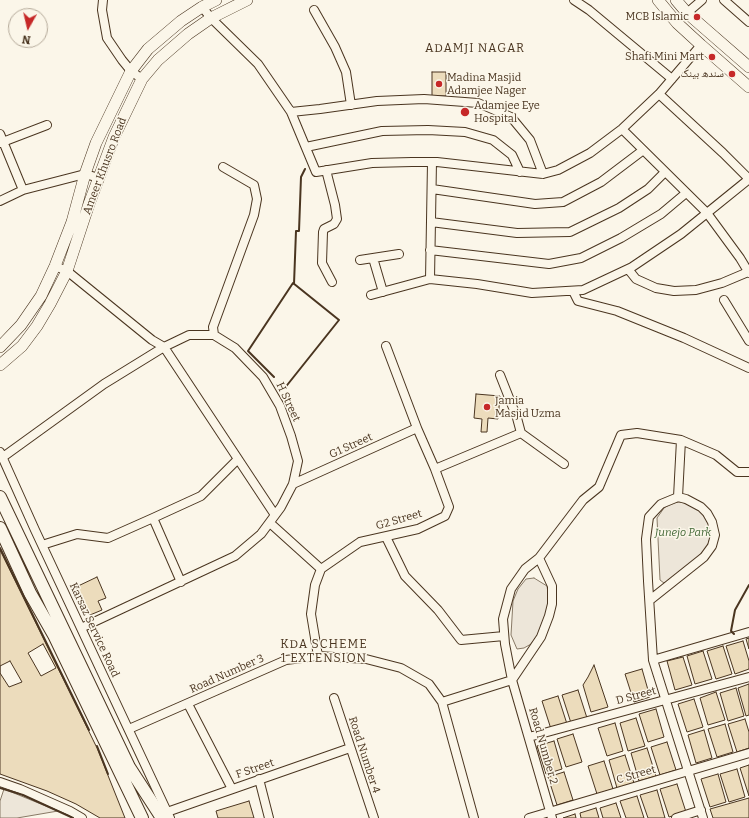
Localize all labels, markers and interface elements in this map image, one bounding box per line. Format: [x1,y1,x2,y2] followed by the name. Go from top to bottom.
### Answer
[8,8,48,48] north arrow
[625,10,689,24] place label: MCB Islamic
[692,12,702,22] marker: MCB Islamic
[21,32,32,46] text: N
[425,42,525,56] district label: ADAMJI NAGAR
[625,50,704,64] place label: Shafi Mini Mart
[707,52,717,62] marker: Shafi Mini Mart
[680,67,724,81] place label: سندھ بینک
[727,69,737,79] marker: سندھ بینک
[447,71,526,97] place label: Madina Masjid Adamjee Nager
[434,79,444,89] marker: Madina Masjid Adamjee Nager
[474,99,540,125] place label: Adamjee Eye Hospital
[459,106,471,118] marker: Adamjee Eye Hospital
[80,116,130,216] street label: Ameer Khusro Road
[273,380,303,424] street label: H Street
[495,394,561,420] place label: Jamia Masjid Uzma
[482,402,492,412] marker: Jamia Masjid Uzma
[327,431,375,461] street label: G1 Street
[374,507,424,533] street label: G2 Street
[655,526,711,540] park label: Junejo Park
[66,581,122,679] street label: Karsaz Service Road
[280,638,368,666] district label: KDA SCHEME 1 EXTENSION
[188,652,266,696] street label: Road Number 3
[614,684,658,708] street label: D Street
[526,706,560,786] street label: Road Number 2
[345,715,383,795] street label: Road Number 4
[234,756,276,782] street label: F Street
[615,763,657,787] street label: C Street

